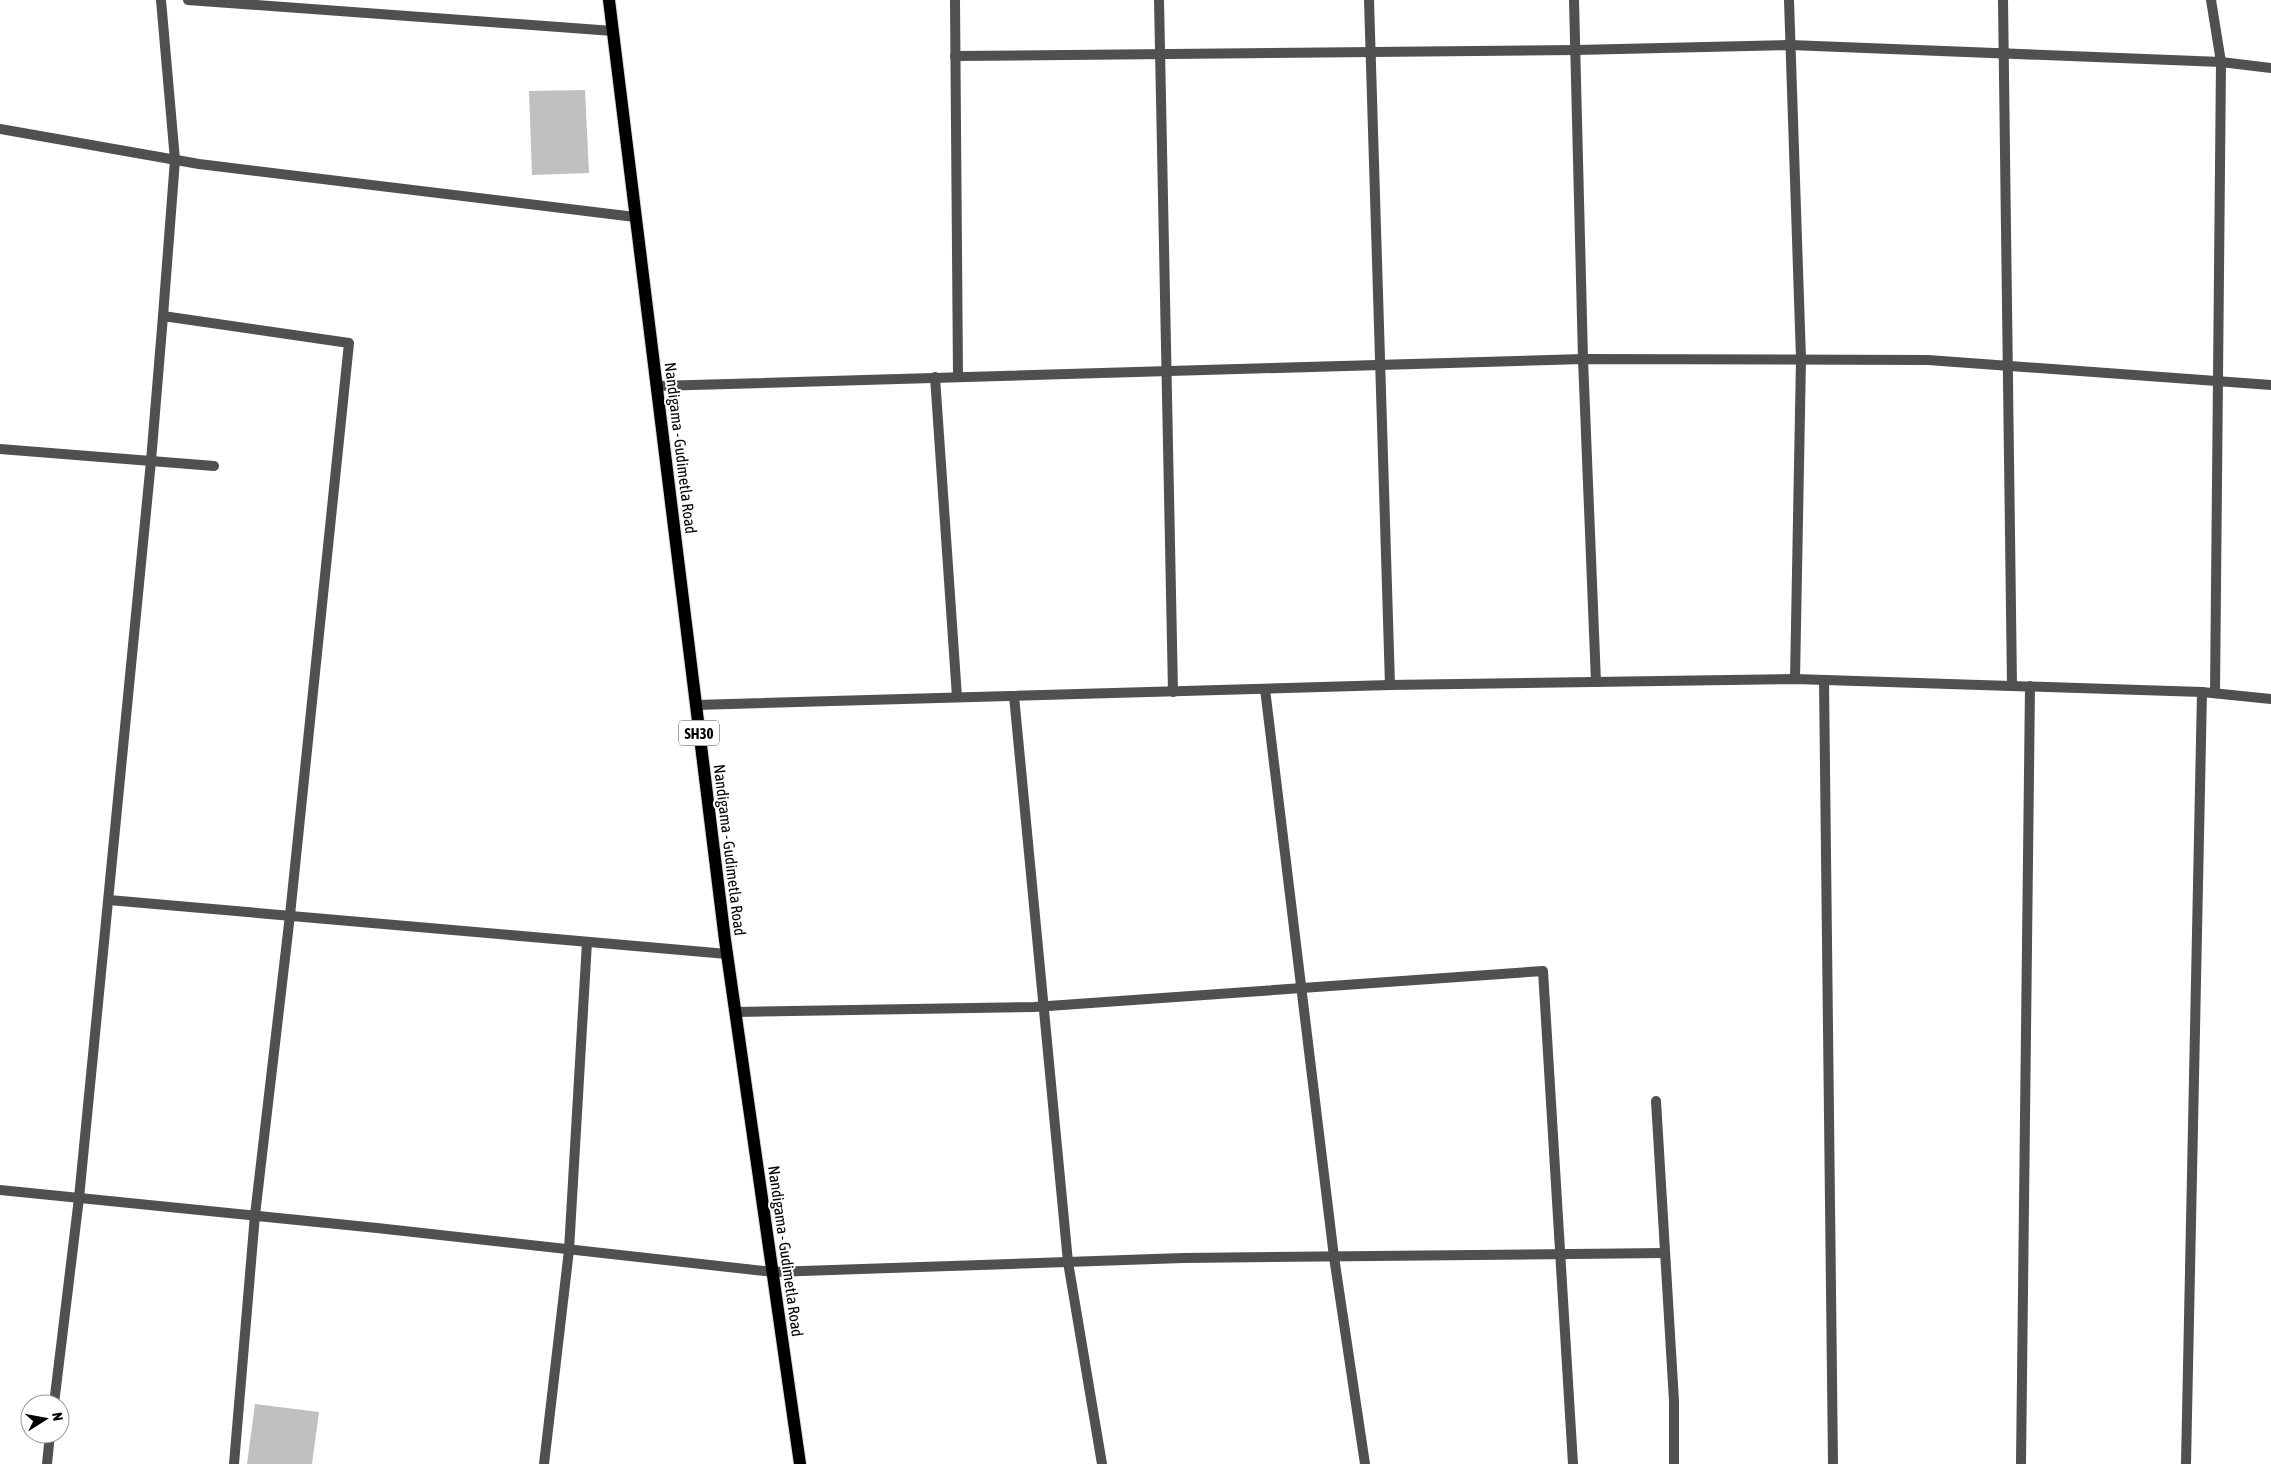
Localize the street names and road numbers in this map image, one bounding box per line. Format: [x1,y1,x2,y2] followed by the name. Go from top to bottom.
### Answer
[661,361,700,535] street label: Nandigama - Gudimetla Road
[679,720,719,746] road number: SH30
[710,763,749,937] street label: Nandigama - Gudimetla Road
[764,1164,807,1338] street label: Nandigama - Gudimetla Road

